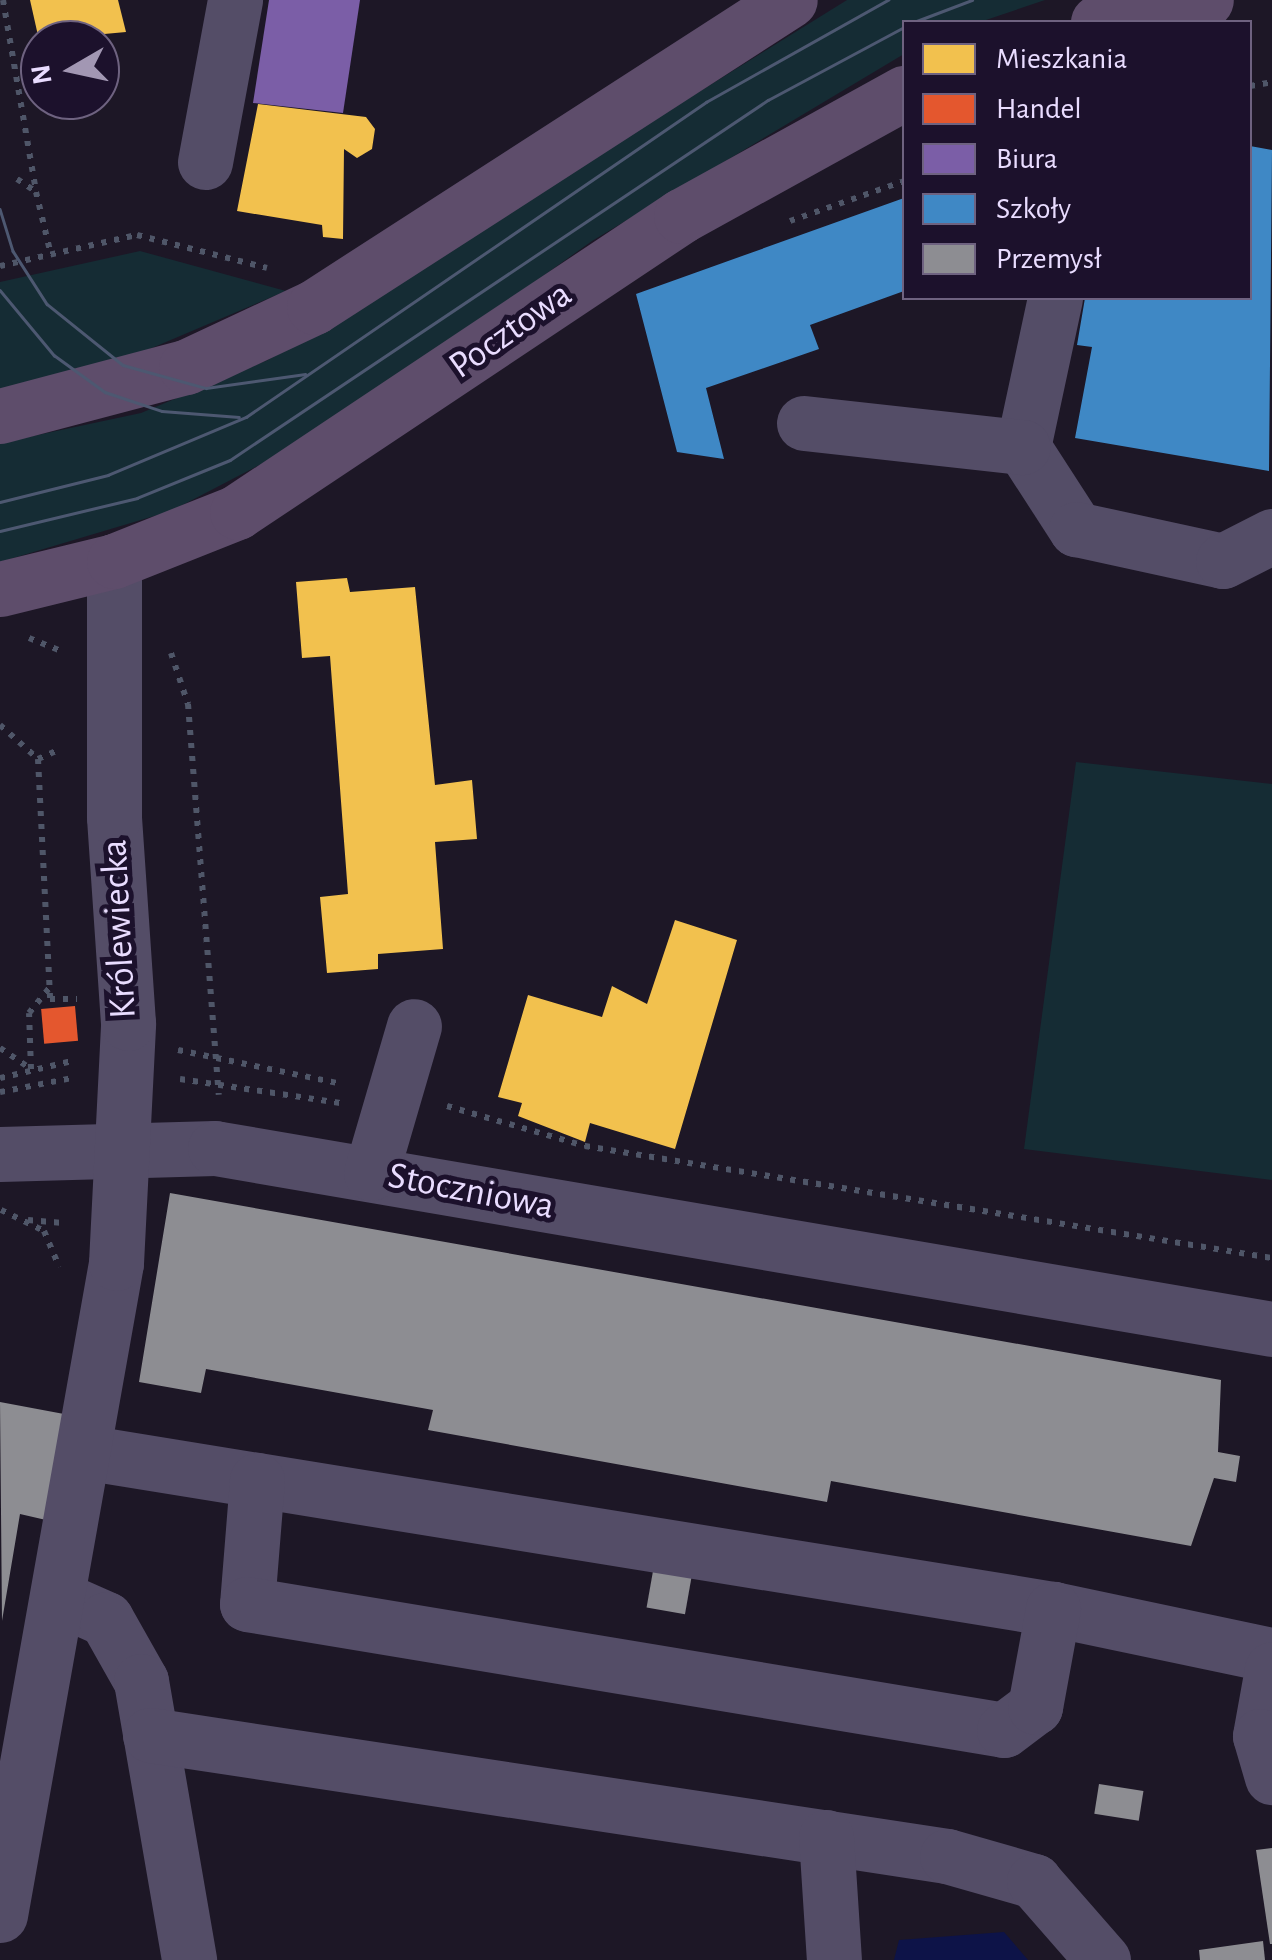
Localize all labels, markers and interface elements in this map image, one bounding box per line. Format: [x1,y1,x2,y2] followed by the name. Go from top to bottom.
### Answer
[20,20,120,120] north arrow
[902,20,1252,300] legend
[996,44,1127,74] text: Mieszkania
[27,63,58,86] text: N
[996,94,1082,124] text: Handel
[996,144,1058,174] text: Biura
[996,194,1071,224] text: Szkoły
[996,244,1102,274] text: Przemysł
[441,272,581,390] street label: Pocztowa
[93,838,147,1020] street label: Królewiecka
[384,1154,558,1230] street label: Stoczniowa

